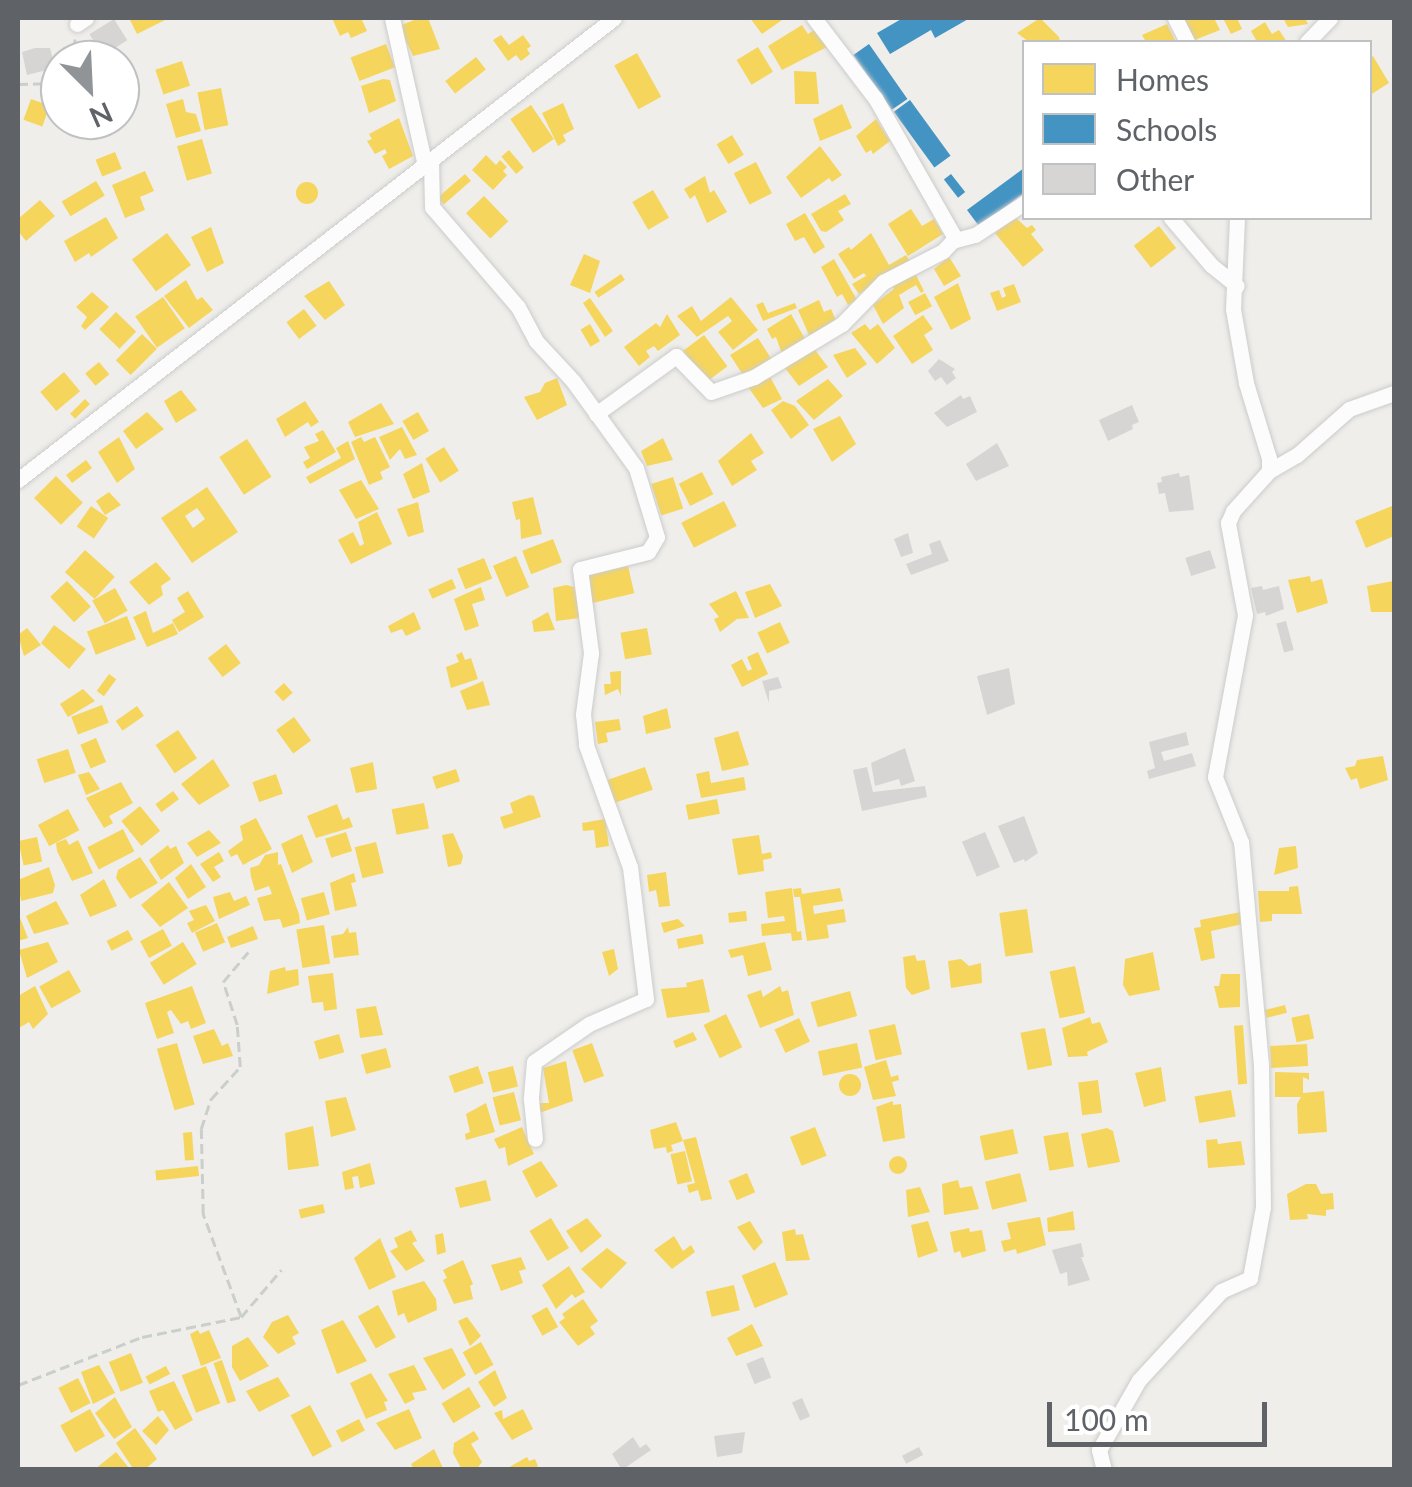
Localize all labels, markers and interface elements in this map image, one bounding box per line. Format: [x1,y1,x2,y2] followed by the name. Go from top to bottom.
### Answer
[40,40,140,140] north arrow
[1022,40,1372,220] legend
[1116,61,1209,97] text: Homes
[85,96,118,135] text: N
[1116,111,1217,147] text: Schools
[1116,161,1194,197] text: Other
[1052,1382,1272,1444] scale bar
[1064,1401,1149,1437] text: 100 m

